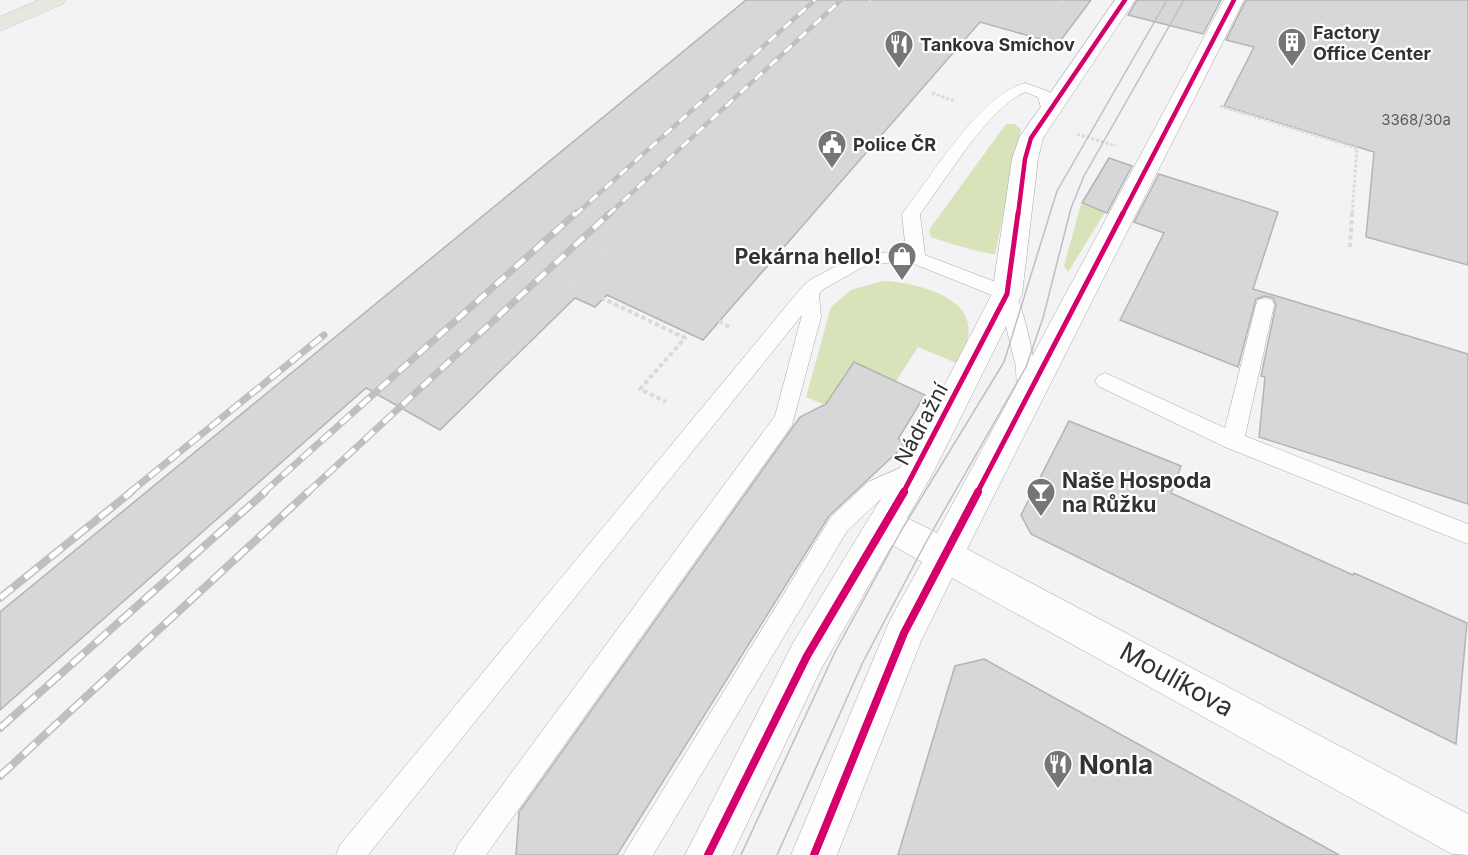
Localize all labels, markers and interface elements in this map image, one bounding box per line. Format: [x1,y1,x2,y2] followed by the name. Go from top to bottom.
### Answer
[1313,22,1431,64] place label: Factory Office Center
[1276,26,1308,68] building icon: Factory Office Center
[883,28,915,70] restaurant icon: Tankova Smíchov
[920,34,1075,55] place label: Tankova Smíchov
[1381,110,1451,129] house number: 3368/30a
[816,128,848,170] public building icon: Police ČR
[853,134,936,155] place label: Police ČR
[886,240,918,282] shop icon: Pekárna hello!
[735,244,881,269] place label: Pekárna hello!
[889,378,953,469] street label: Nádražní
[1062,468,1211,517] place label: Naše Hospoda na Růžku
[1025,476,1057,518] bar icon: Naše Hospoda na Růžku
[1115,635,1239,723] street label: Moulíkova
[1042,748,1074,790] restaurant icon: Nonla
[1079,749,1153,780] place label: Nonla

